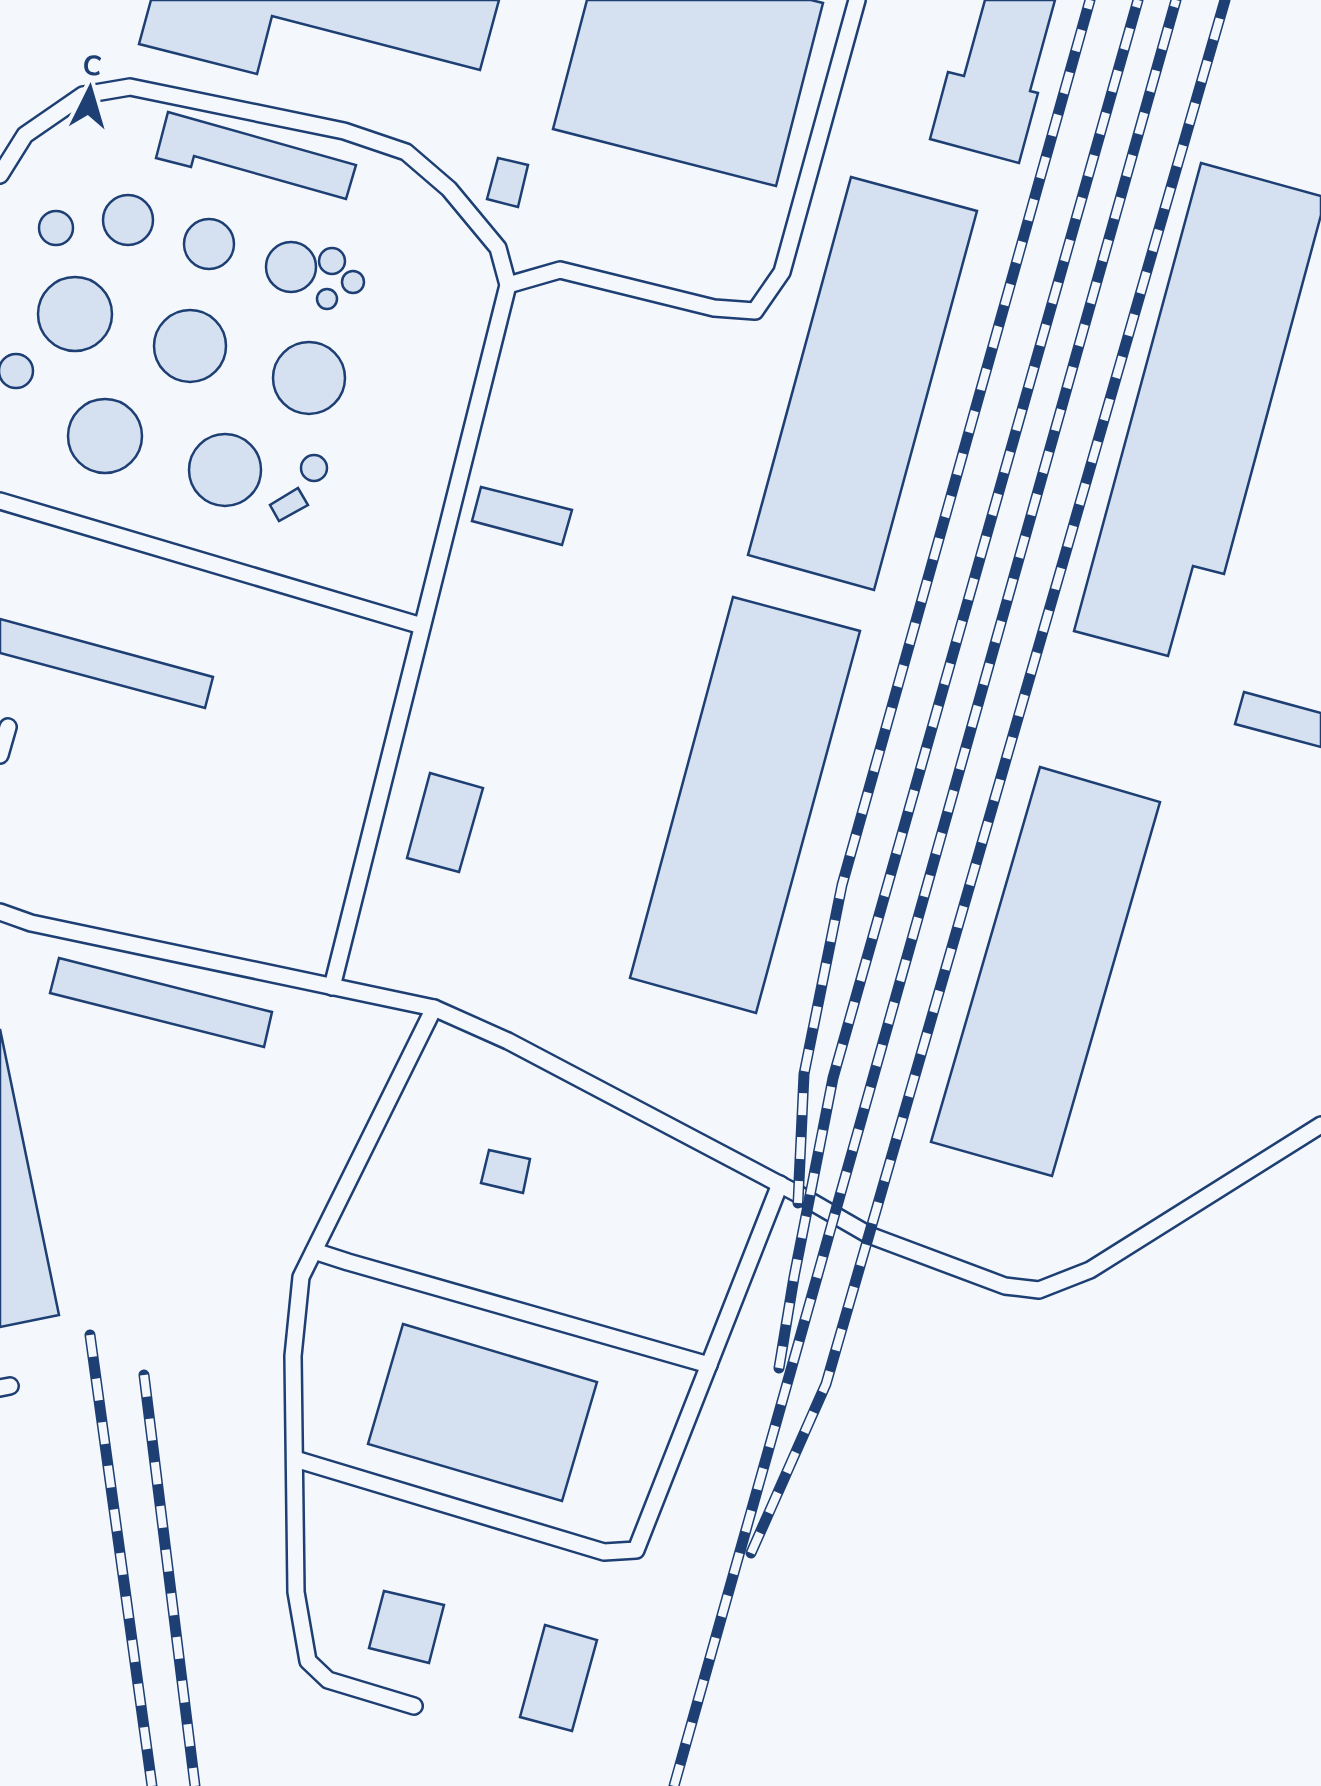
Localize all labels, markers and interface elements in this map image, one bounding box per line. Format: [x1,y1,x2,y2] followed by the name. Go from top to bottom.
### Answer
[40,40,140,140] north arrow
[81,46,103,83] text: С

